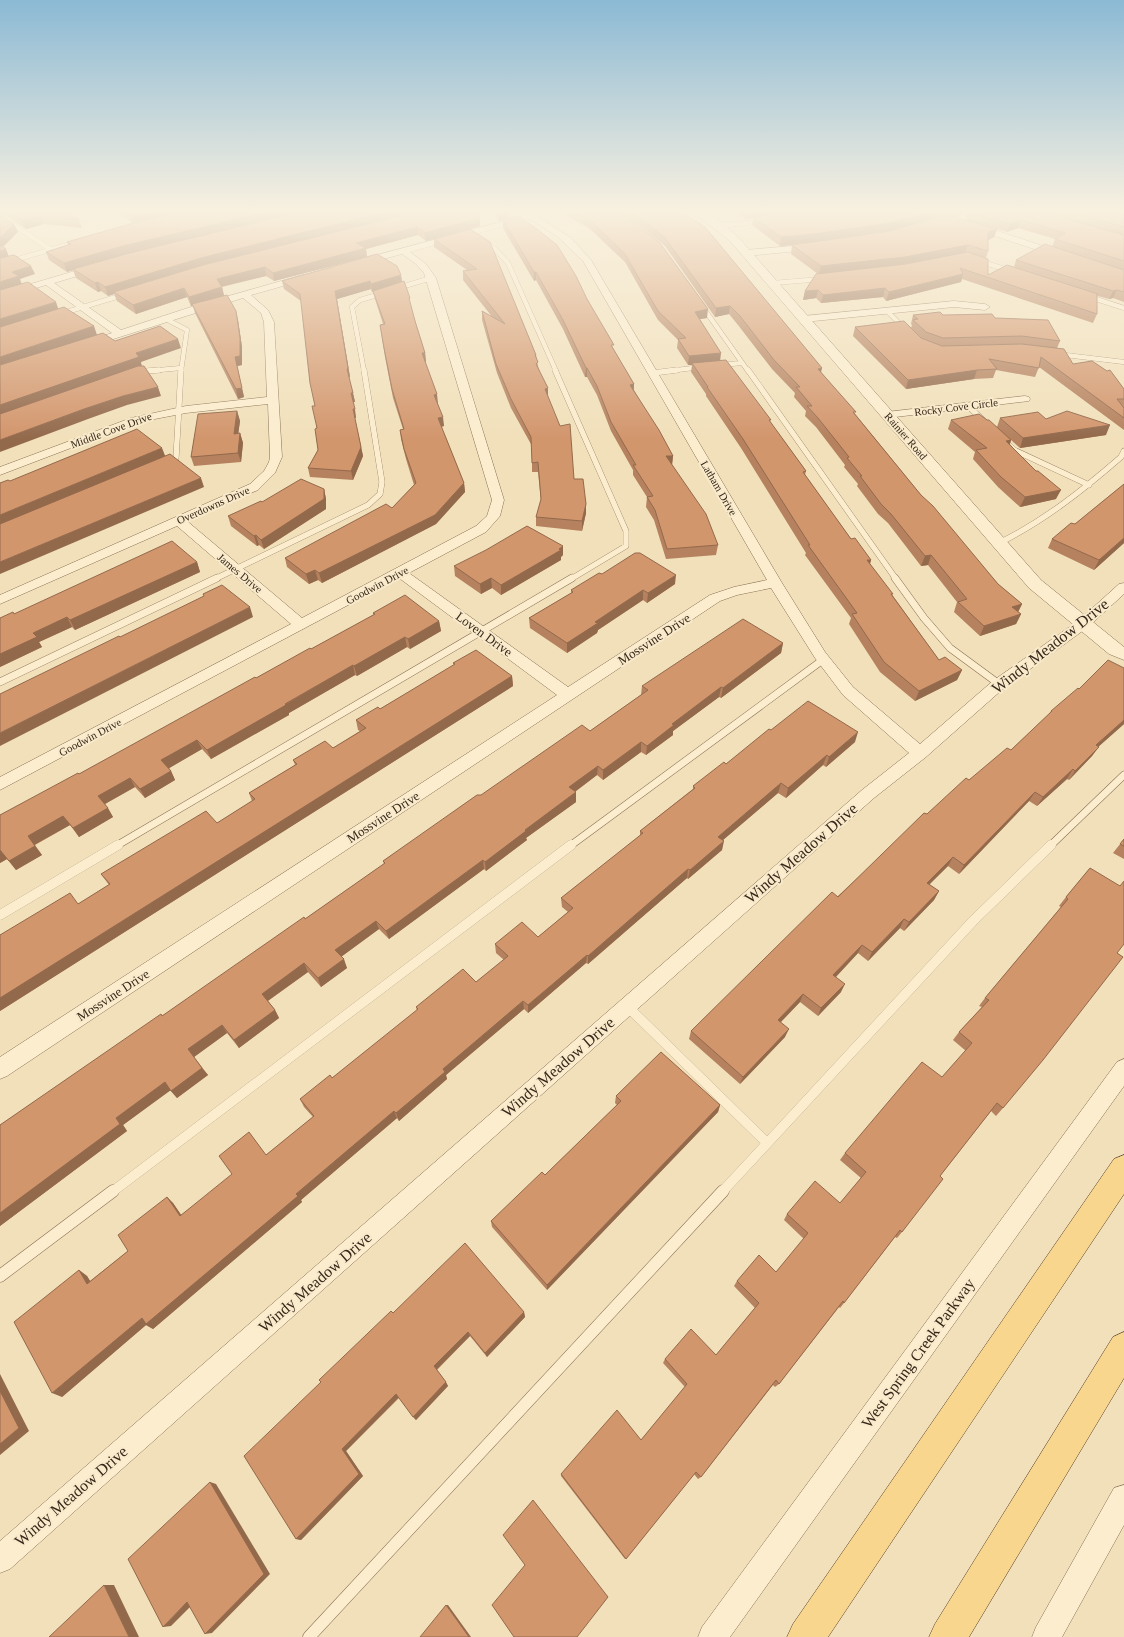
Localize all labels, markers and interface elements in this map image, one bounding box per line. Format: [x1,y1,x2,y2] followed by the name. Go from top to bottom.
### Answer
[913,396,999,418] street label: Rocky Cove Circle
[69,410,153,450] street label: Middle Cove Drive
[882,410,930,462] street label: Rainier Road
[698,458,740,518] street label: Latham Drive
[175,484,251,526] street label: Overdowns Drive
[215,551,265,595] street label: James Drive
[344,564,410,606] street label: Goodwin Drive
[988,595,1112,698] street label: Windy Meadow Drive
[453,609,515,660] street label: Loven Drive
[615,610,693,668] street label: Mossvine Drive
[57,716,123,758] street label: Goodwin Drive
[344,788,422,846] street label: Mossvine Drive
[741,800,861,907] street label: Windy Meadow Drive
[74,966,152,1024] street label: Mossvine Drive
[498,1014,618,1121] street label: Windy Meadow Drive
[255,1229,375,1336] street label: Windy Meadow Drive
[858,1275,979,1432] street label: West Spring Creek Parkway
[11,1443,131,1550] street label: Windy Meadow Drive

